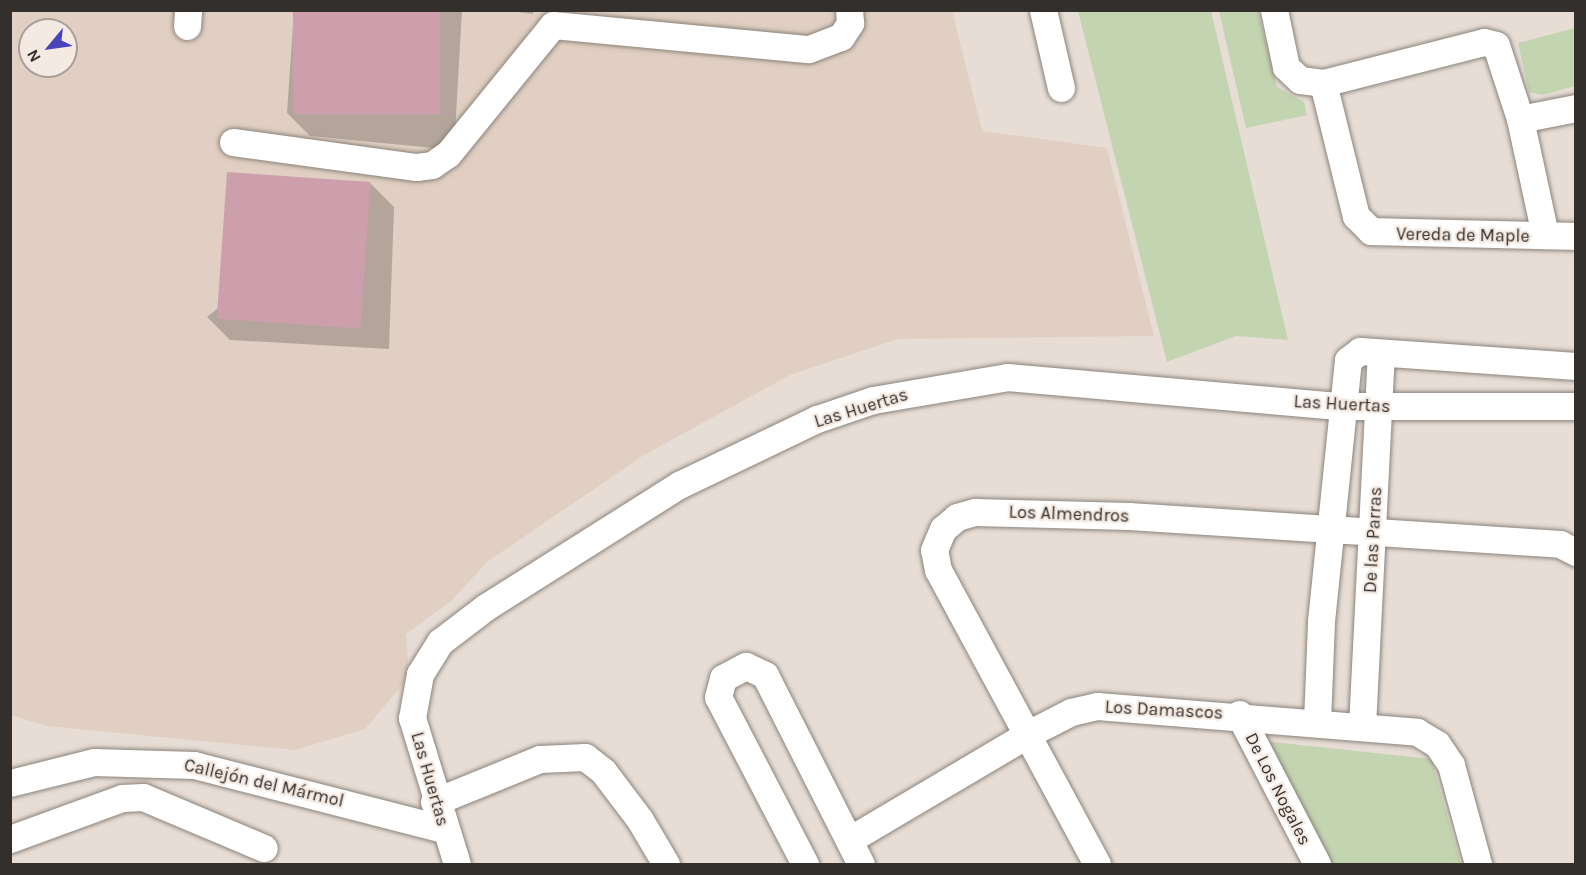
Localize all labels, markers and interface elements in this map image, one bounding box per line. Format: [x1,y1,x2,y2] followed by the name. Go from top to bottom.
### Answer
[18,18,78,78] north arrow
[22,46,45,66] text: N
[1396,223,1530,247] street label: Vereda de Maple
[812,384,910,432] street label: Las Huertas
[1293,391,1391,417] street label: Las Huertas
[1359,486,1387,594] street label: De las Parras
[1008,501,1130,527] street label: Los Almendros
[1104,696,1224,724] street label: Los Damascos
[406,729,454,829] street label: Las Huertas
[1240,729,1316,849] street label: De Los Nogales
[182,754,346,812] street label: Callejón del Mármol

